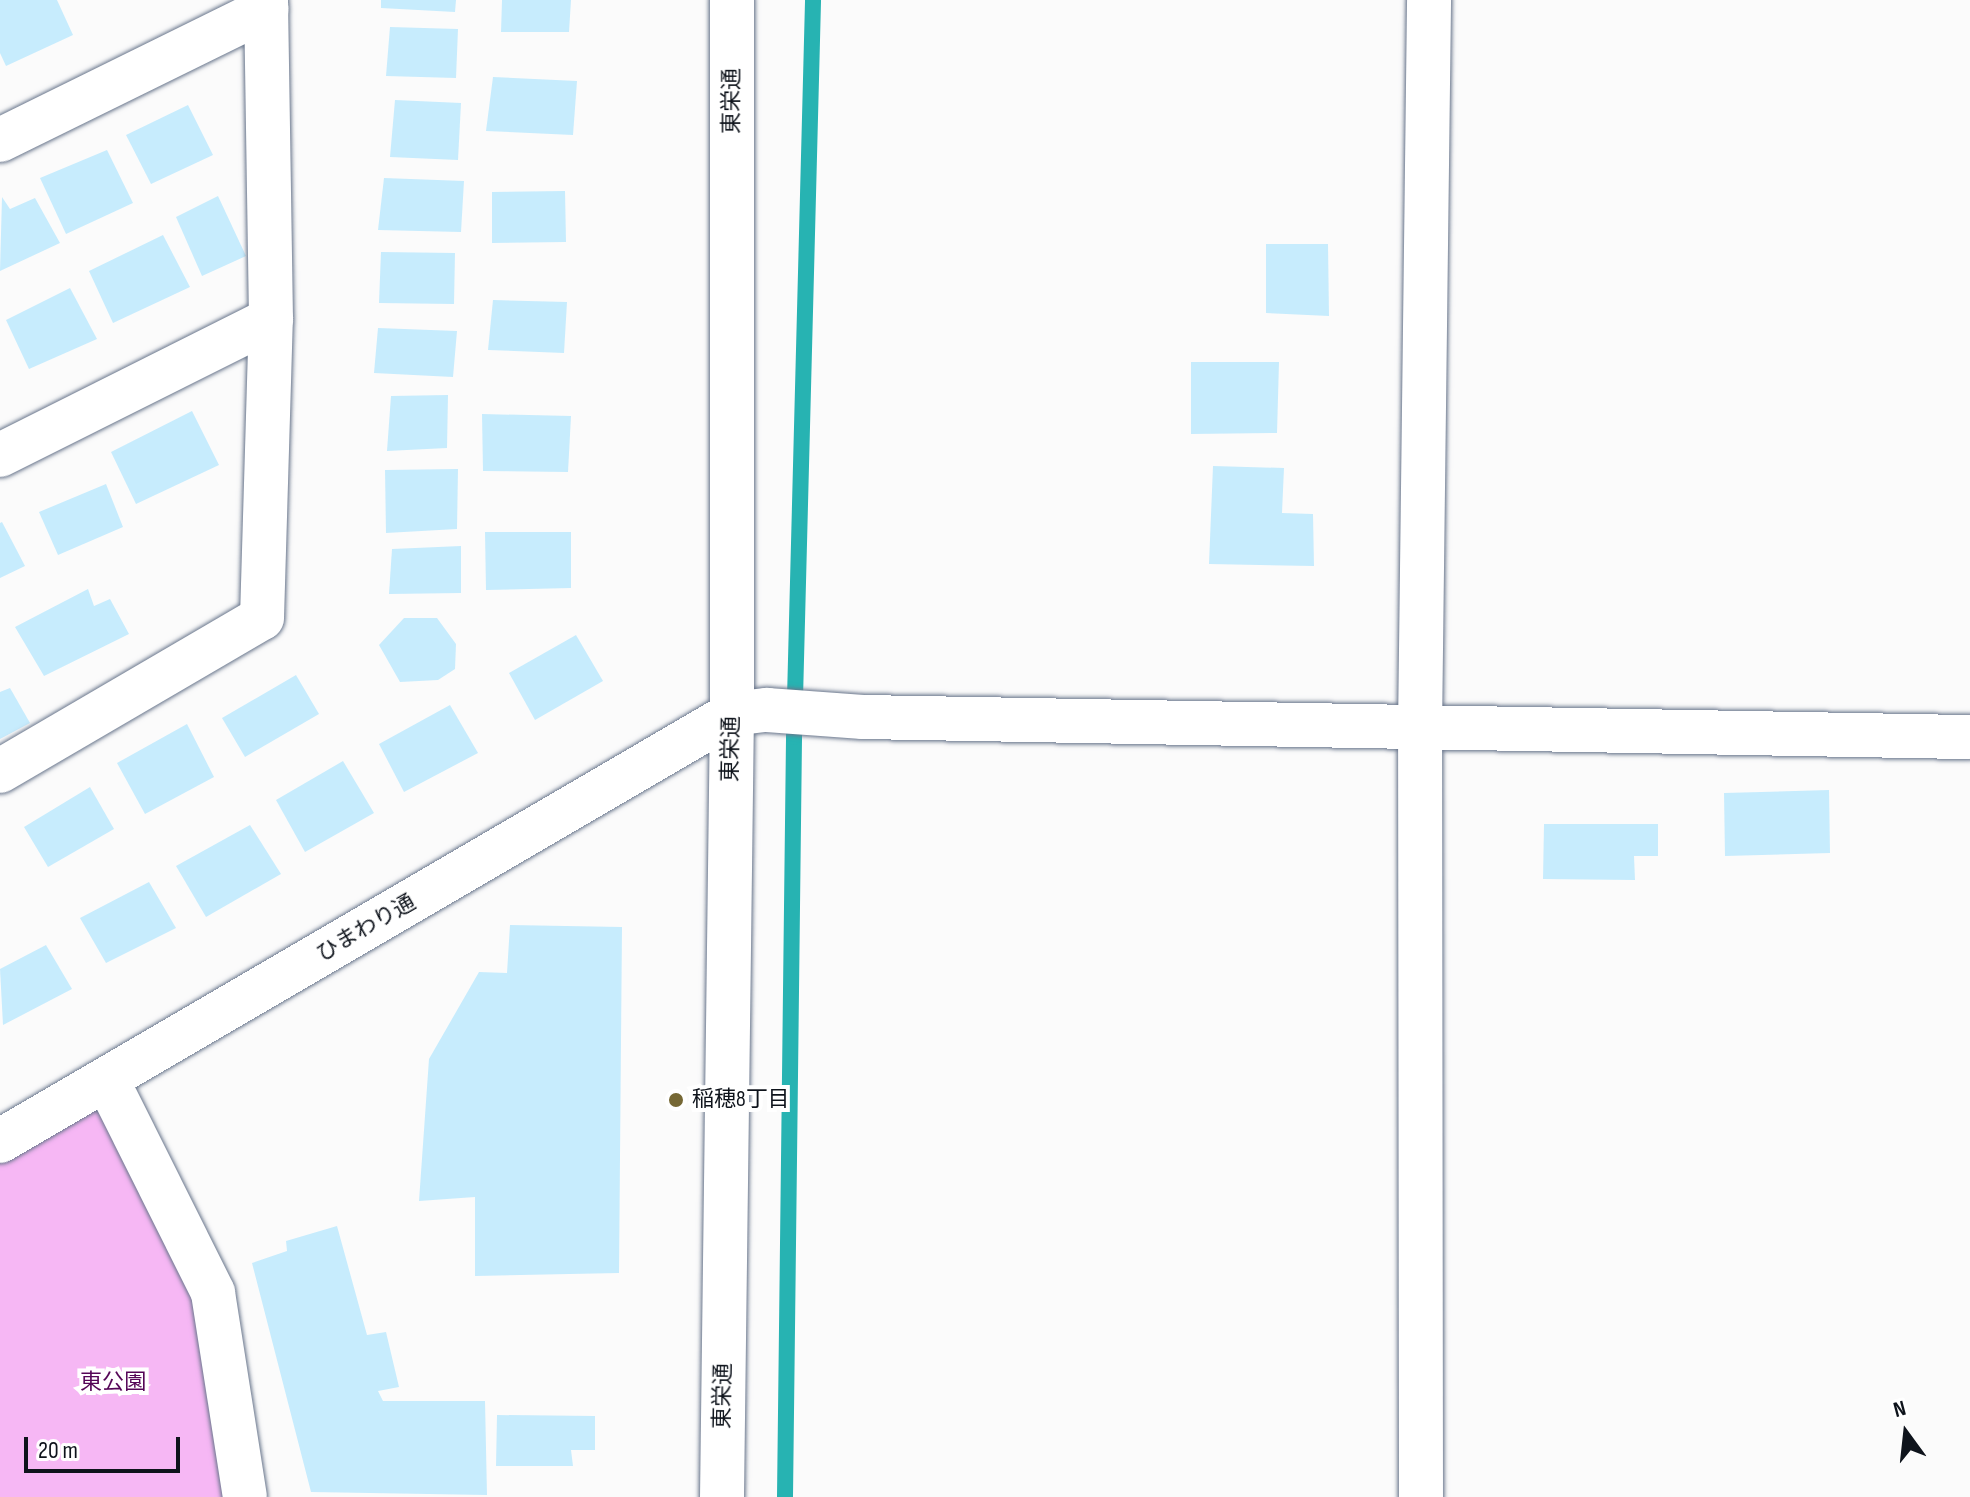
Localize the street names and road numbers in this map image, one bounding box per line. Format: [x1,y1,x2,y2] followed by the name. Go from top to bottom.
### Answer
[719,68,745,134] street label: 東栄通
[717,716,745,782] street label: 東栄通
[312,889,420,967] street label: ひまわり通
[709,1363,737,1429] street label: 東栄通

